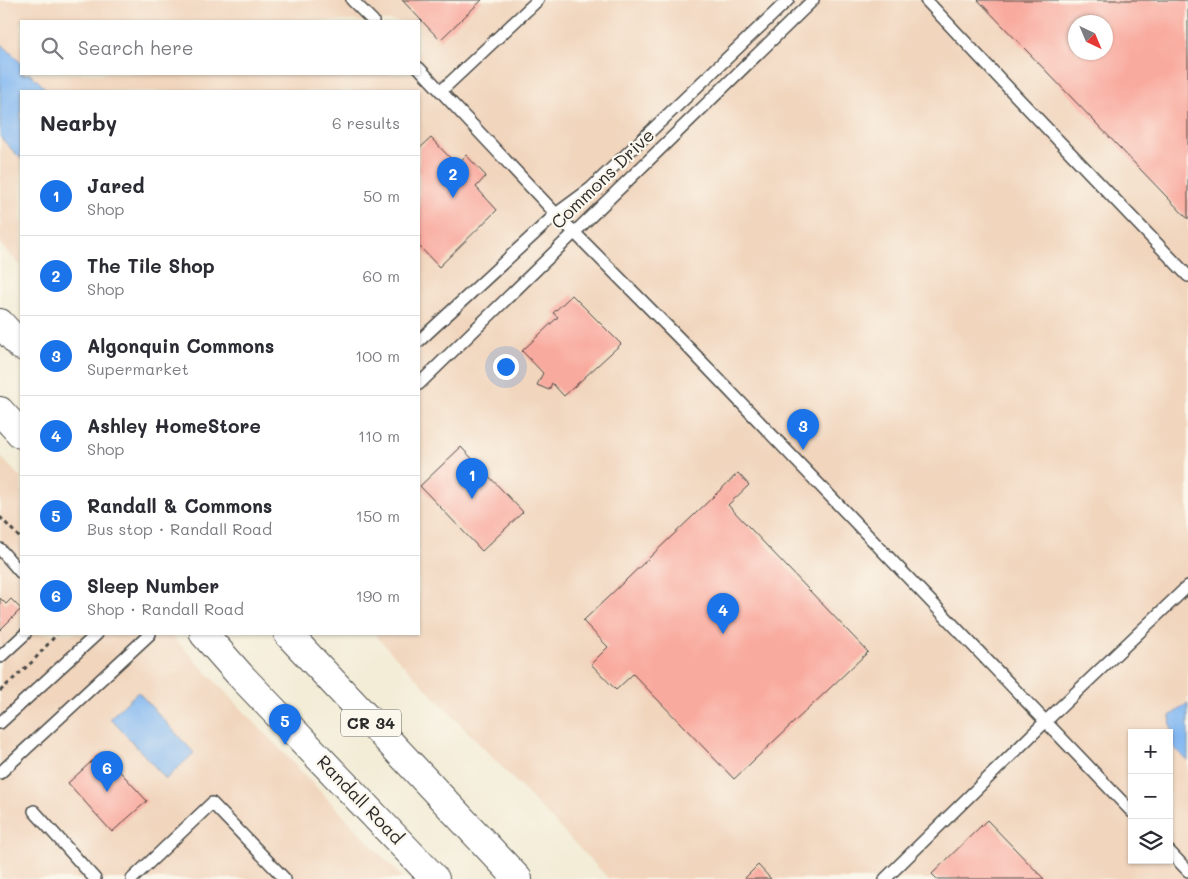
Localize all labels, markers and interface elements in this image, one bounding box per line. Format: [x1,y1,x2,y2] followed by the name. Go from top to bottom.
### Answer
[1068,15,1113,60] north arrow
[20,20,420,75] search box
[38,34,66,62] icon: search
[78,35,194,60] text: Search here
[40,109,117,136] text: Nearby
[332,112,400,133] text: 6 results
[545,123,659,234] street label: Commons Drive
[437,157,469,198] pin: 2
[87,173,144,198] text: Jared
[52,185,60,206] text: 1
[363,185,400,206] text: 50 m
[87,198,124,219] text: Shop
[87,253,215,278] text: The Tile Shop
[52,265,60,286] text: 2
[363,265,400,286] text: 60 m
[87,278,124,299] text: Shop
[87,333,274,358] text: Algonquin Commons
[51,345,61,366] text: 3
[355,345,400,366] text: 100 m
[493,354,519,380] your location
[87,358,189,379] text: Supermarket
[787,409,819,450] pin: 3
[87,413,261,438] text: Ashley HomeStore
[51,425,61,446] text: 4
[358,425,400,446] text: 110 m
[87,438,124,459] text: Shop
[456,458,488,499] pin: 1
[87,493,272,518] text: Randall & Commons
[51,505,61,526] text: 5
[356,505,400,526] text: 150 m
[87,518,272,539] text: Bus stop · Randall Road
[87,573,219,598] text: Sleep Number
[51,585,61,606] text: 6
[356,585,400,606] text: 190 m
[707,593,739,634] pin: 4
[87,598,244,619] text: Shop · Randall Road
[269,704,301,745] pin: 5
[341,710,401,736] road number: CR 34
[1128,729,1173,864] map controls
[1128,729,1173,774] button: +
[312,750,409,849] street label: Randall Road
[91,751,123,792] pin: 6
[1128,774,1173,819] button: −
[1128,819,1173,864] button: layers

